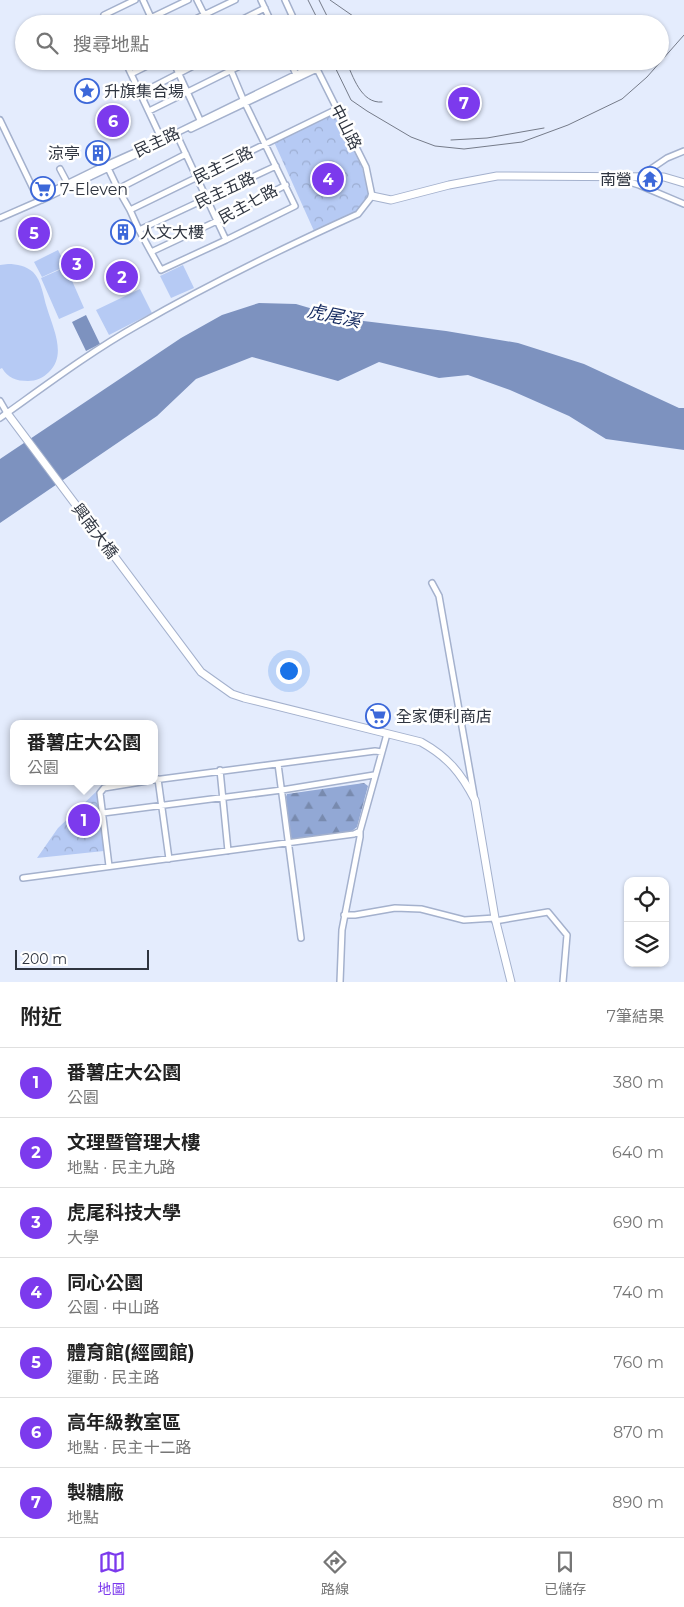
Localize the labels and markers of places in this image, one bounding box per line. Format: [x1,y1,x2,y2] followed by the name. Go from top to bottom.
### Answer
[74,78,100,104] place icon: 升旗集合場
[104,82,184,101] place label: 升旗集合場
[448,84,480,122] pin: 7
[97,102,129,140] pin: 6
[85,140,111,166] building icon: 涼亭
[48,144,80,163] place label: 涼亭
[312,160,344,198] pin: 4
[637,166,663,192] temple icon: 南營
[600,170,632,189] place label: 南營
[30,176,56,202] supermarket icon: 7-Eleven
[60,180,128,199] place label: 7-Eleven
[18,214,50,252] pin: 5
[110,219,136,245] building icon: 人文大樓
[140,223,204,242] place label: 人文大樓
[61,245,93,283] pin: 3
[106,258,138,296] pin: 2
[365,703,391,729] supermarket icon: 全家便利商店
[396,707,492,726] place label: 全家便利商店
[68,801,100,839] pin: 1

